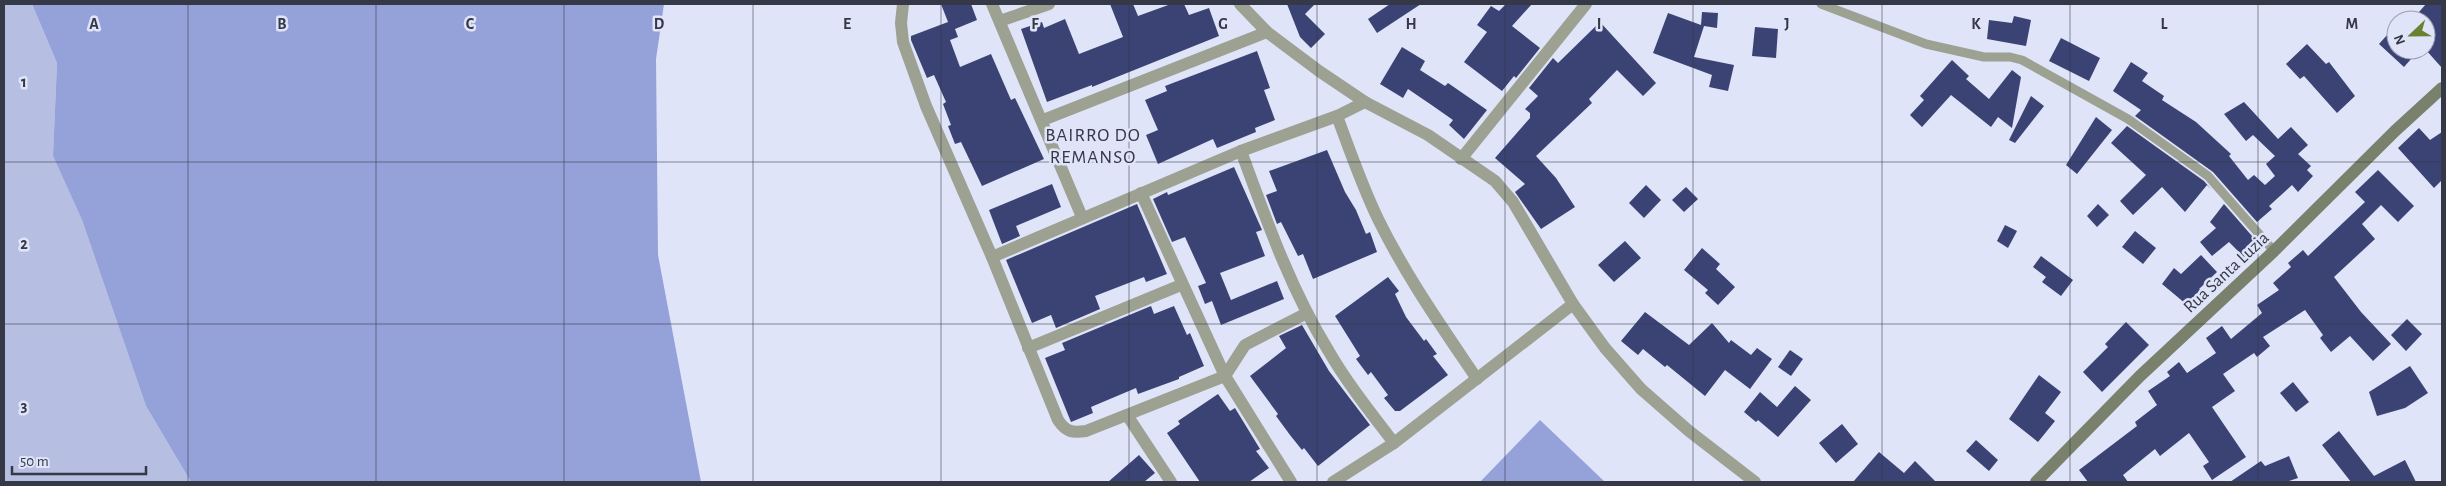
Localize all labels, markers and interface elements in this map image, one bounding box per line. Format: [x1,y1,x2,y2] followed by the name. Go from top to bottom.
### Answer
[2386,10,2436,60] north arrow
[89,16,99,32] text: A
[277,16,287,32] text: B
[466,16,475,32] text: C
[654,16,665,32] text: D
[843,16,851,32] text: E
[1031,16,1039,32] text: F
[1218,16,1228,32] text: G
[1405,16,1417,32] text: H
[1597,16,1601,32] text: I
[1784,16,1790,32] text: J
[1971,16,1981,32] text: K
[2161,16,2168,32] text: L
[2346,16,2358,32] text: M
[2392,32,2408,47] text: N
[21,74,27,90] text: 1
[1045,126,1141,167] district label: BAIRRO DO REMANSO
[2181,229,2273,317] street label: Rua Santa Luzia
[20,236,28,252] text: 2
[21,398,28,414] text: 3
[12,444,146,476] scale bar
[20,454,49,469] text: 50 m

